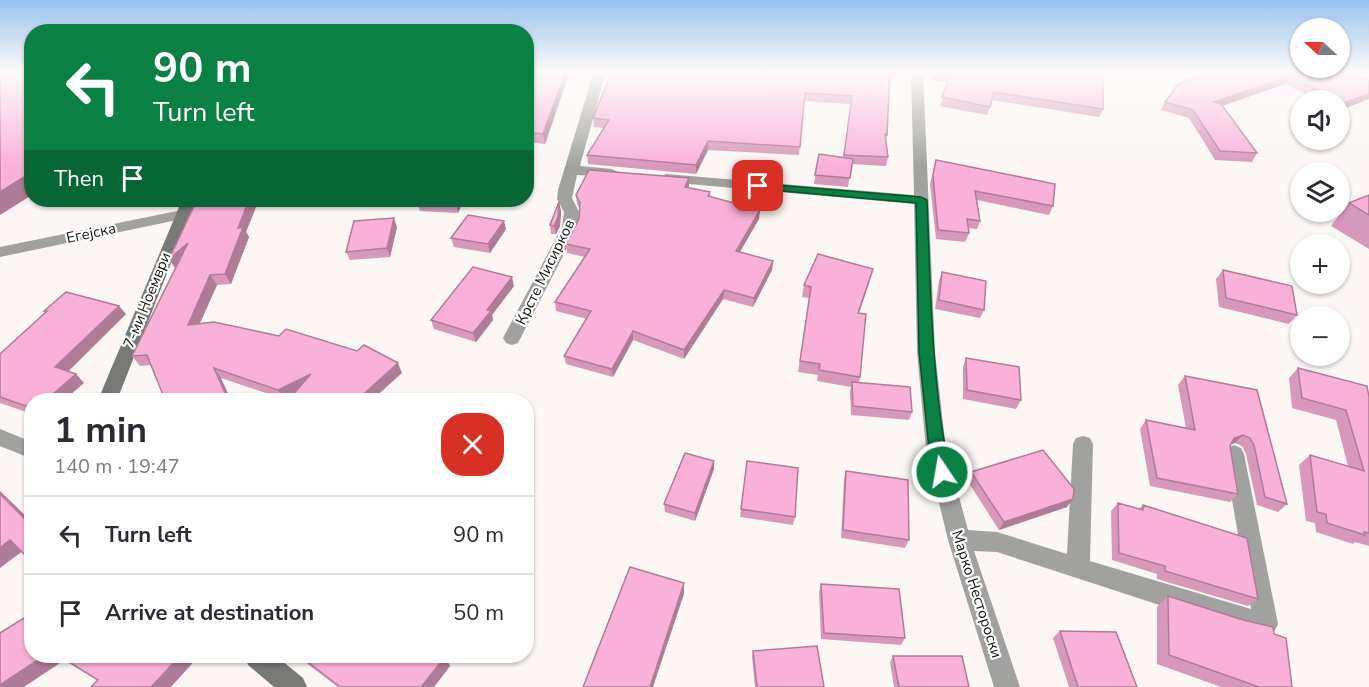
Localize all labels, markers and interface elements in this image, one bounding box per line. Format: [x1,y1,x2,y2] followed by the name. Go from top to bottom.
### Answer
[1290,18,1350,78] north arrow
[1290,18,1350,366] map controls
[153,40,252,97] text: 90 m
[54,48,132,126] icon: left
[1290,90,1350,150] button: sound
[153,94,254,131] text: Turn left
[732,160,783,211] pin
[116,162,149,195] icon: arrive
[1290,162,1350,222] button: layers
[54,164,104,194] text: Then
[741,169,774,202] icon: arrive
[511,216,579,328] street label: Крсте Мисирков
[64,218,118,248] street label: Егејска
[1290,234,1350,294] button: +
[119,249,175,351] street label: 7-ми Ноември
[1290,306,1350,366] button: −
[54,406,147,455] text: 1 min
[441,413,504,476] button: close
[910,440,974,504] position arrow
[54,453,180,480] text: 140 m · 19:47
[54,519,87,552] icon: left
[105,520,192,550] text: Turn left
[453,520,504,550] text: 90 m
[947,528,1007,660] street label: Марко Нестороски
[54,597,87,630] icon: arrive
[105,598,314,628] text: Arrive at destination
[453,598,504,628] text: 50 m

